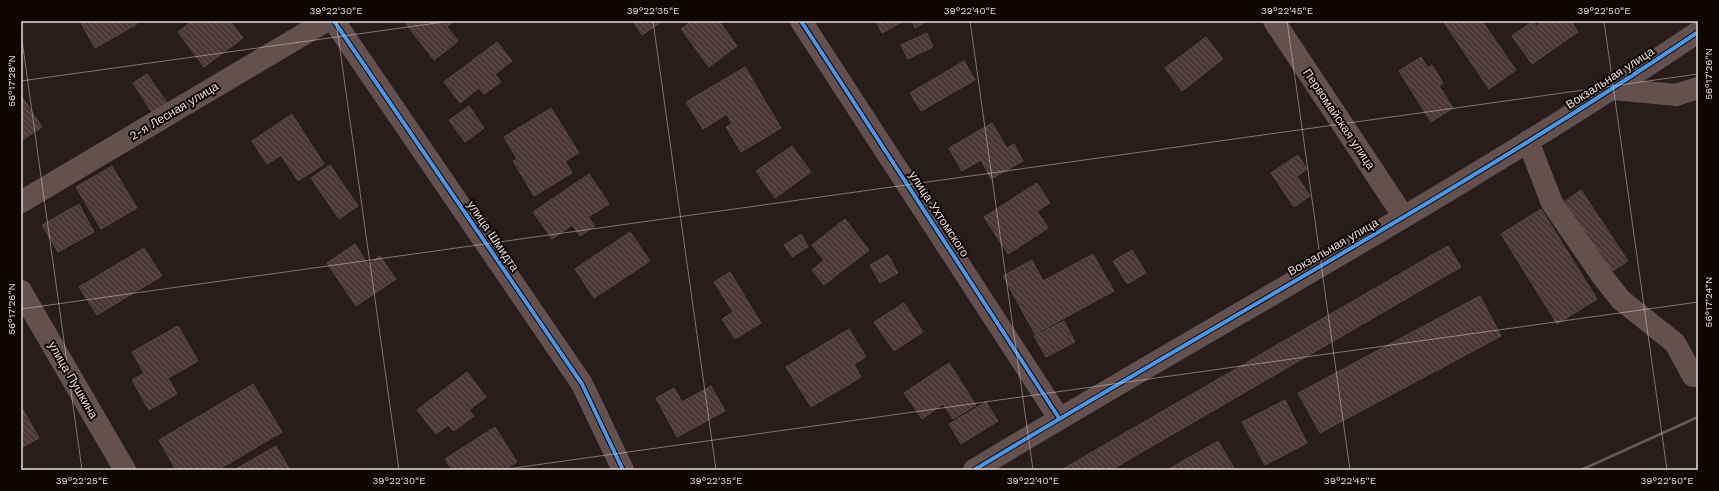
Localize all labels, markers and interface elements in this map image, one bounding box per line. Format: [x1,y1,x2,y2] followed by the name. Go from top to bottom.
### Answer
[309,5,363,16] text: 39°22'30"E
[627,5,679,16] text: 39°22'35"E
[944,5,996,16] text: 39°22'40"E
[1261,5,1313,16] text: 39°22'45"E
[1577,5,1631,16] text: 39°22'50"E
[1563,44,1657,112] street label: Вокзальная улица
[1703,48,1714,100] text: 56°17'26"N
[6,55,17,107] text: 56°17'28"N
[1300,66,1378,172] street label: Первомайская улица
[127,79,221,143] street label: 2-я Лесная улица
[906,169,972,260] street label: улица Ухтомского
[464,198,522,274] street label: улица Шмидта
[1285,215,1381,279] street label: Вокзальная улица
[1703,277,1714,327] text: 56°17'24"N
[6,283,17,335] text: 56°17'26"N
[45,339,101,421] street label: улица Пушкина
[56,475,108,486] text: 39°22'25"E
[372,475,426,486] text: 39°22'30"E
[690,475,742,486] text: 39°22'35"E
[1007,475,1059,486] text: 39°22'40"E
[1324,475,1376,486] text: 39°22'45"E
[1640,475,1694,486] text: 39°22'50"E

